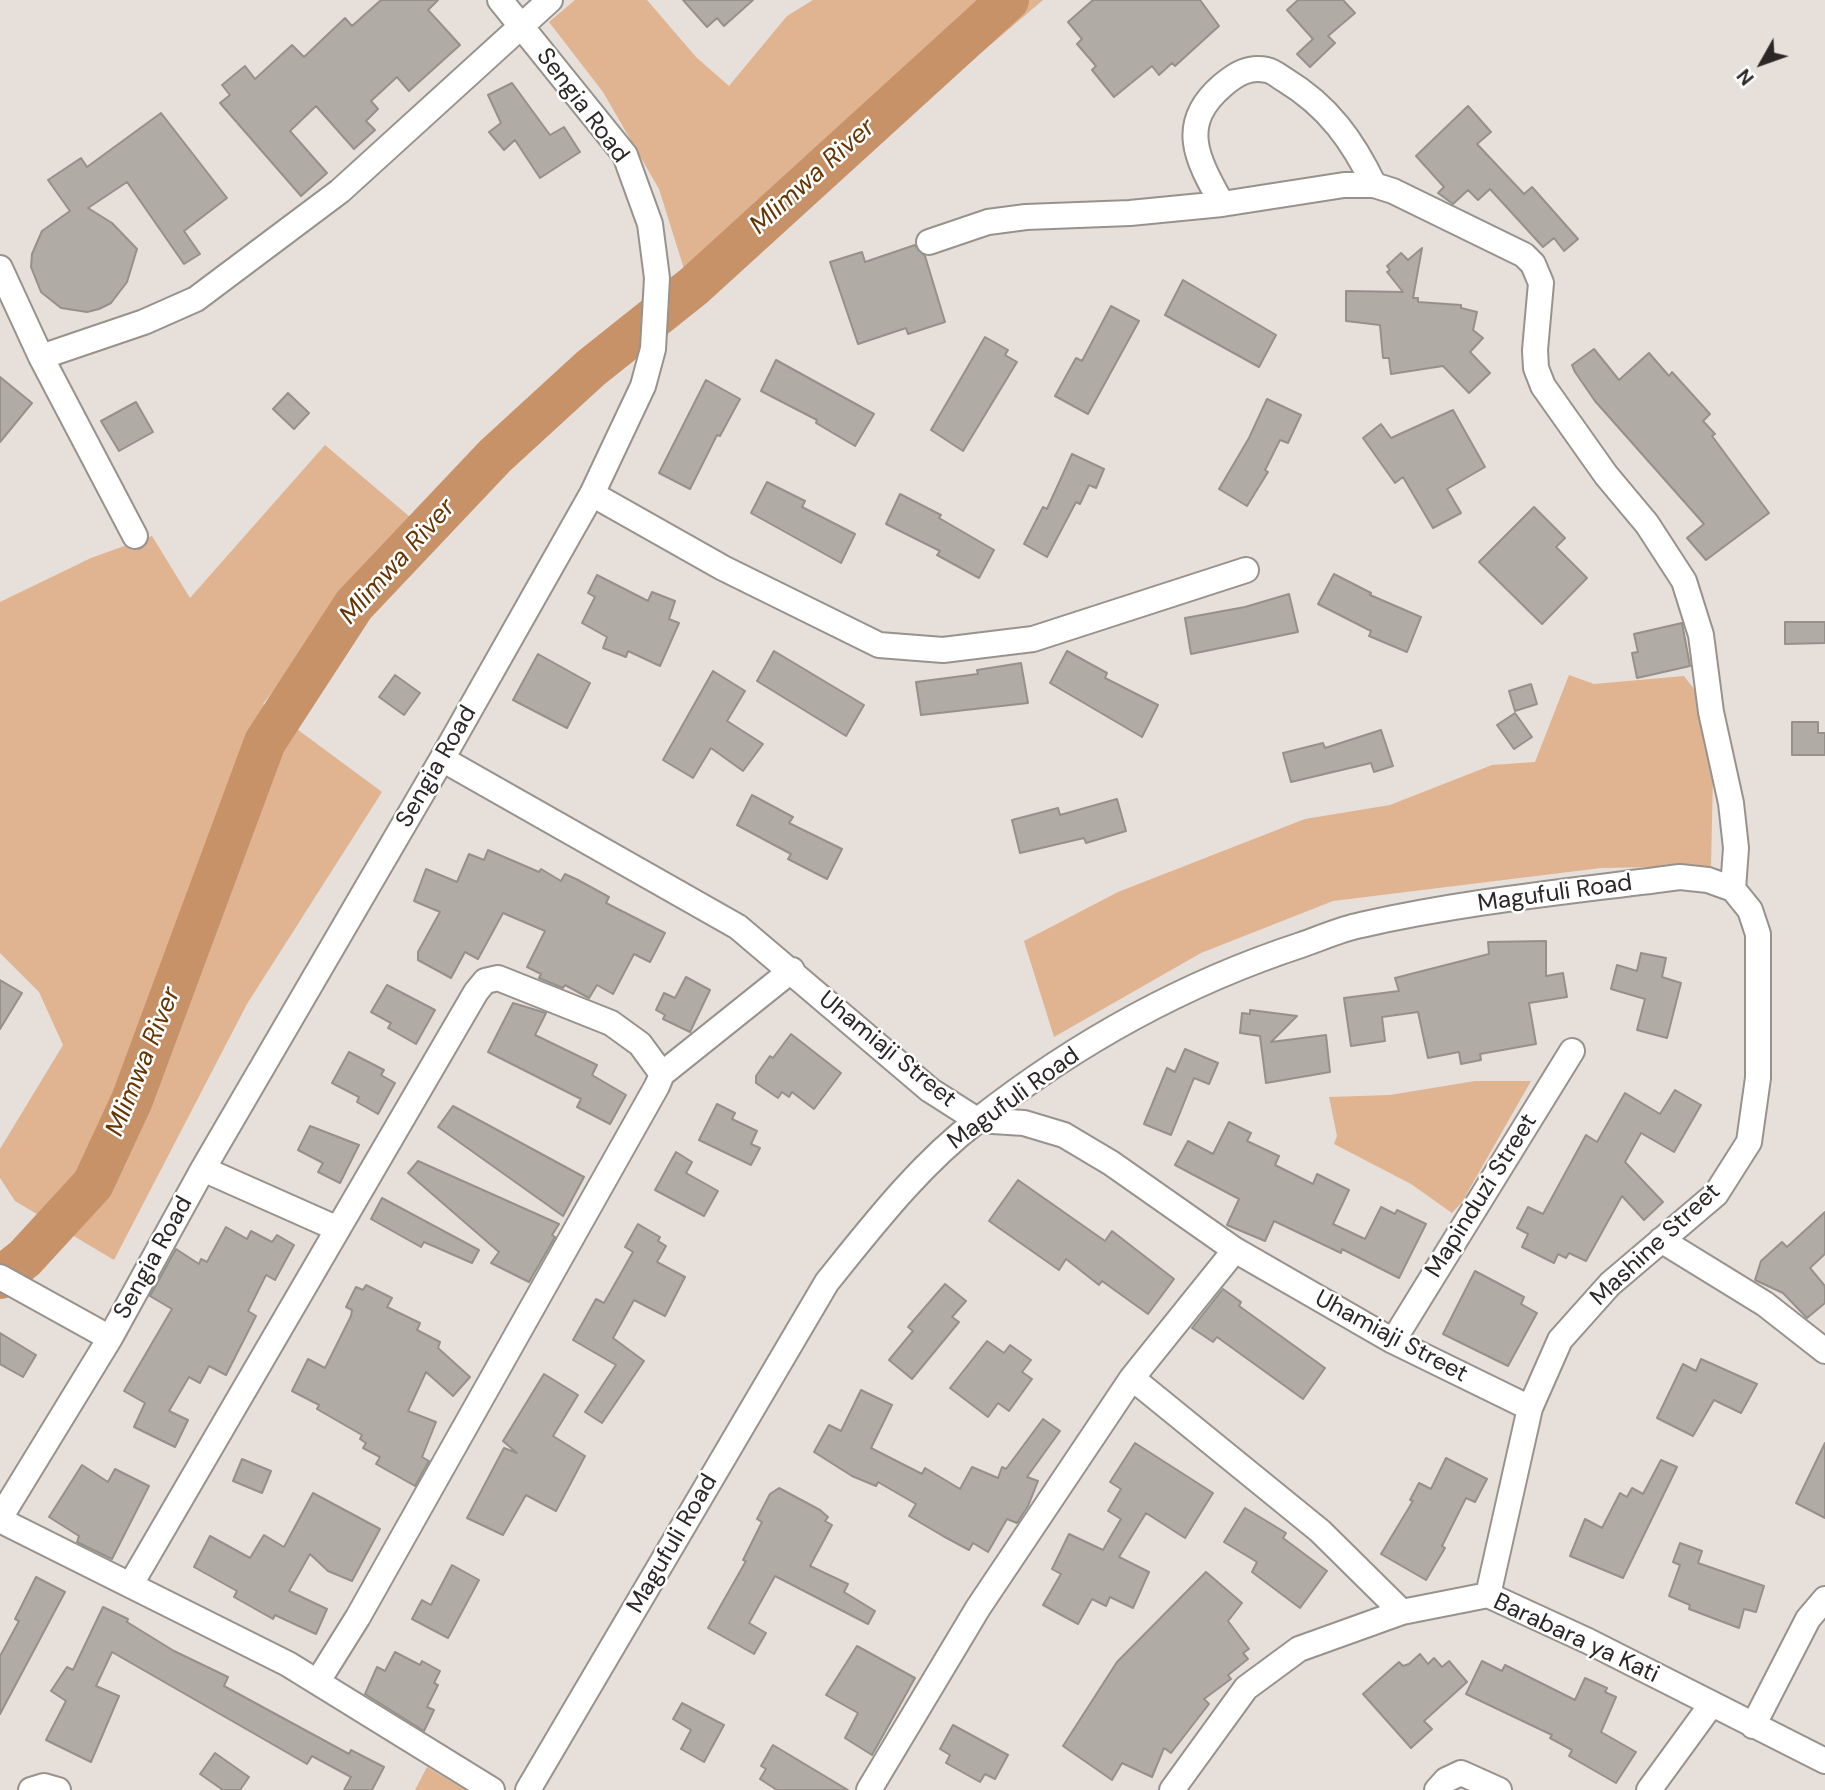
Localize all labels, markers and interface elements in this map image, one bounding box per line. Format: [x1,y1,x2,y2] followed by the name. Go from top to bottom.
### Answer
[1727,28,1797,98] north arrow
[530,43,634,169] street label: Sengia Road
[1732,63,1760,90] text: N
[744,113,882,241] water label: Mlimwa River
[334,493,462,631] water label: Mlimwa River
[391,701,483,833] street label: Sengia Road
[1476,869,1634,919] street label: Magufuli Road
[100,983,188,1141] water label: Mlimwa River
[812,986,962,1114] street label: Uhamiaji Street
[943,1042,1085,1156] street label: Magufuli Road
[1420,1109,1544,1283] street label: Mapinduzi Street
[1585,1178,1727,1312] street label: Mashine Street
[108,1192,200,1324] street label: Sengia Road
[1310,1285,1472,1389] street label: Uhamiaji Street
[622,1469,724,1619] street label: Magufuli Road
[1489,1588,1663,1690] street label: Barabara ya Kati

